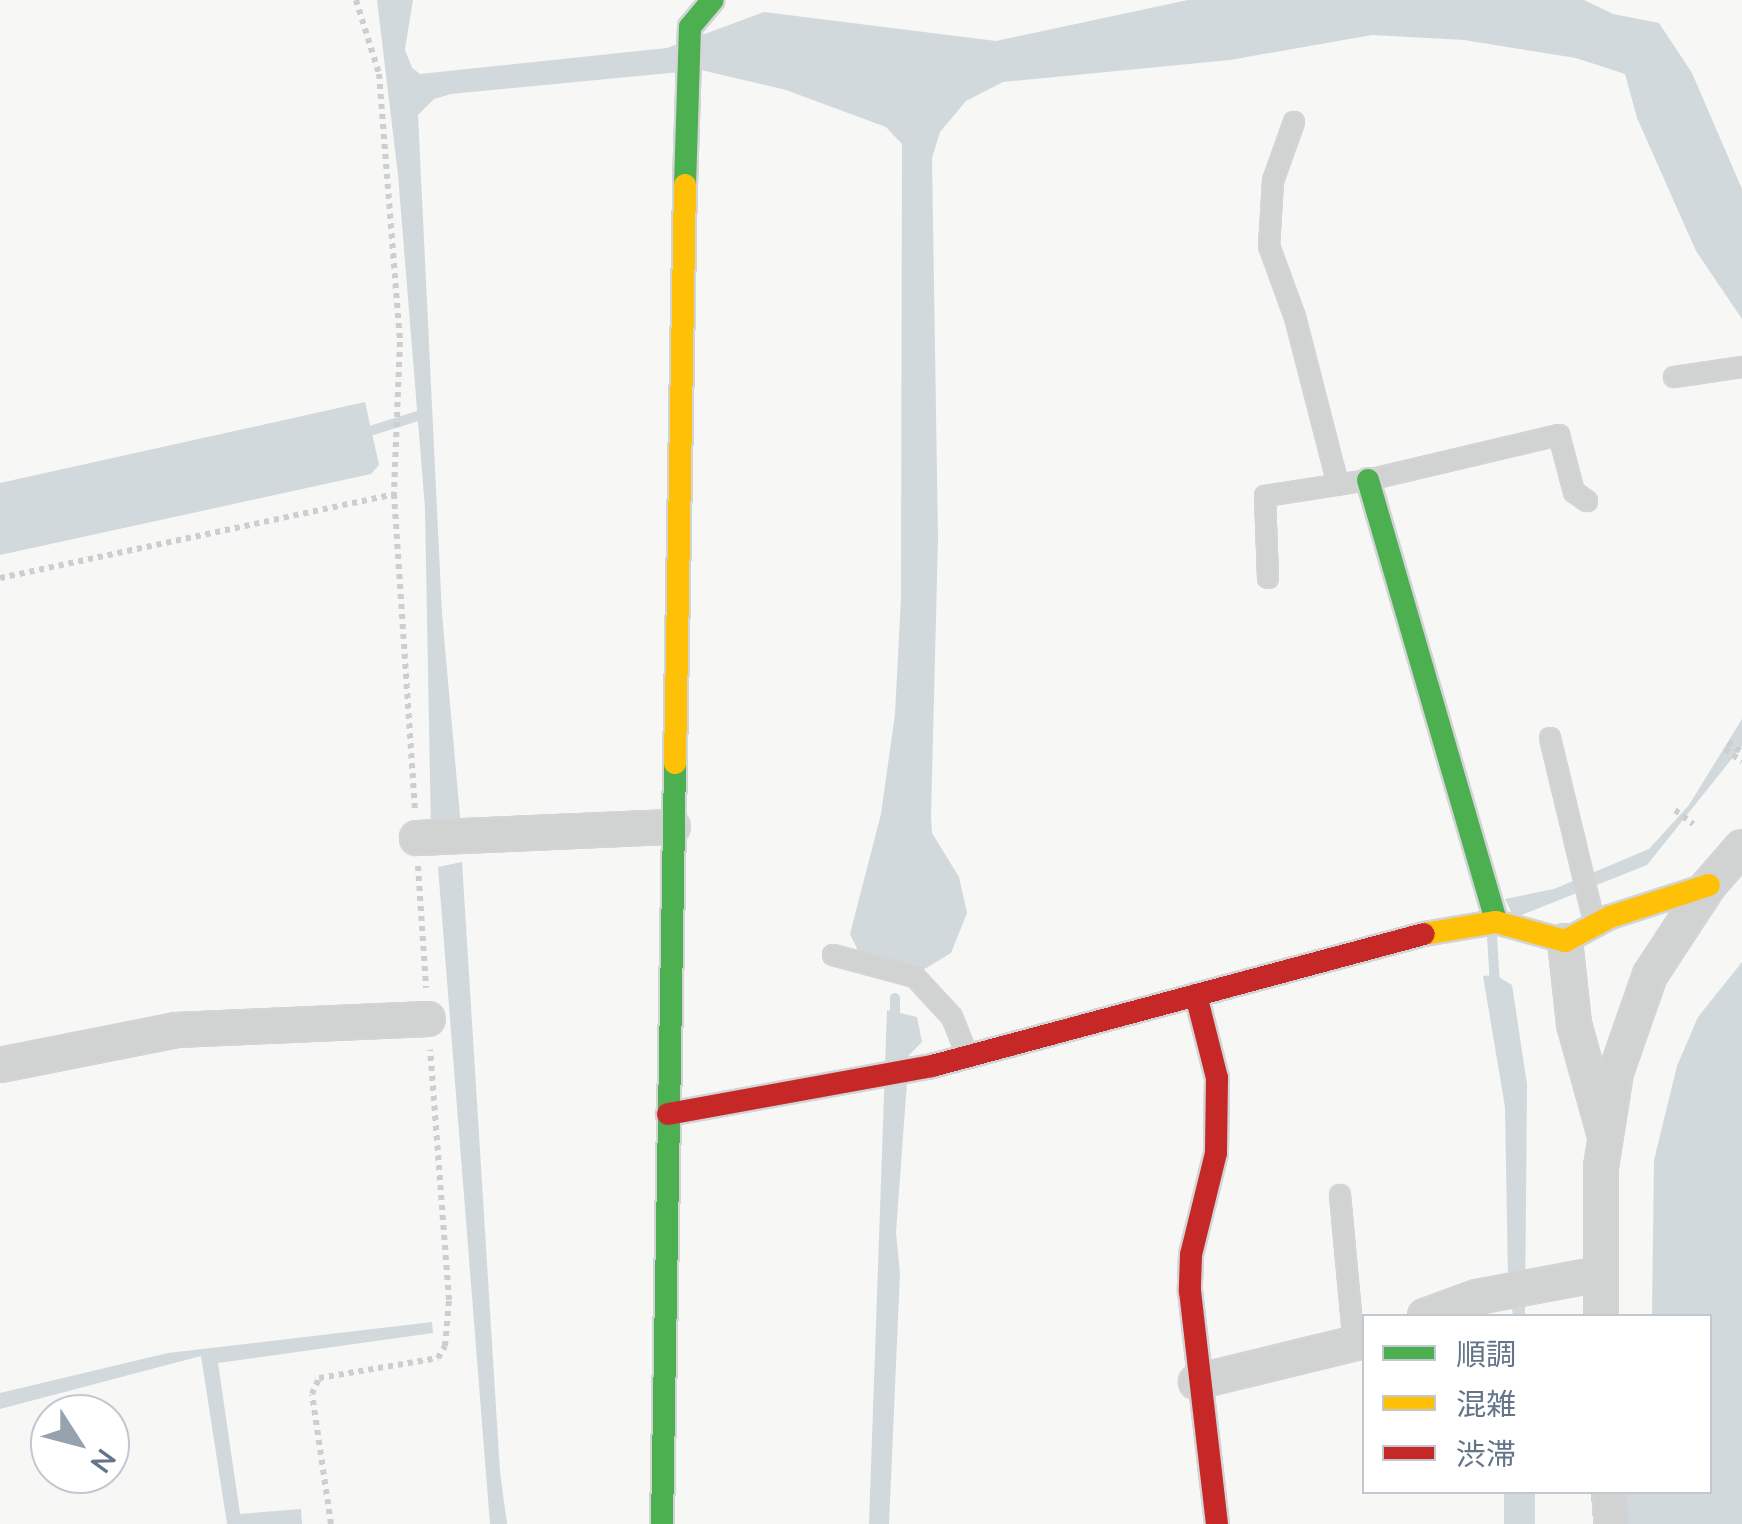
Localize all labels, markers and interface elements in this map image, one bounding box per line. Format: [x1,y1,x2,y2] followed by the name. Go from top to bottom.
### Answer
[1362,1314,1712,1494] legend
[1456,1335,1516,1376] text: 順調
[1456,1385,1516,1426] text: 混雑
[30,1394,130,1494] north arrow
[1456,1435,1516,1476] text: 渋滞
[81,1441,124,1480] text: N

